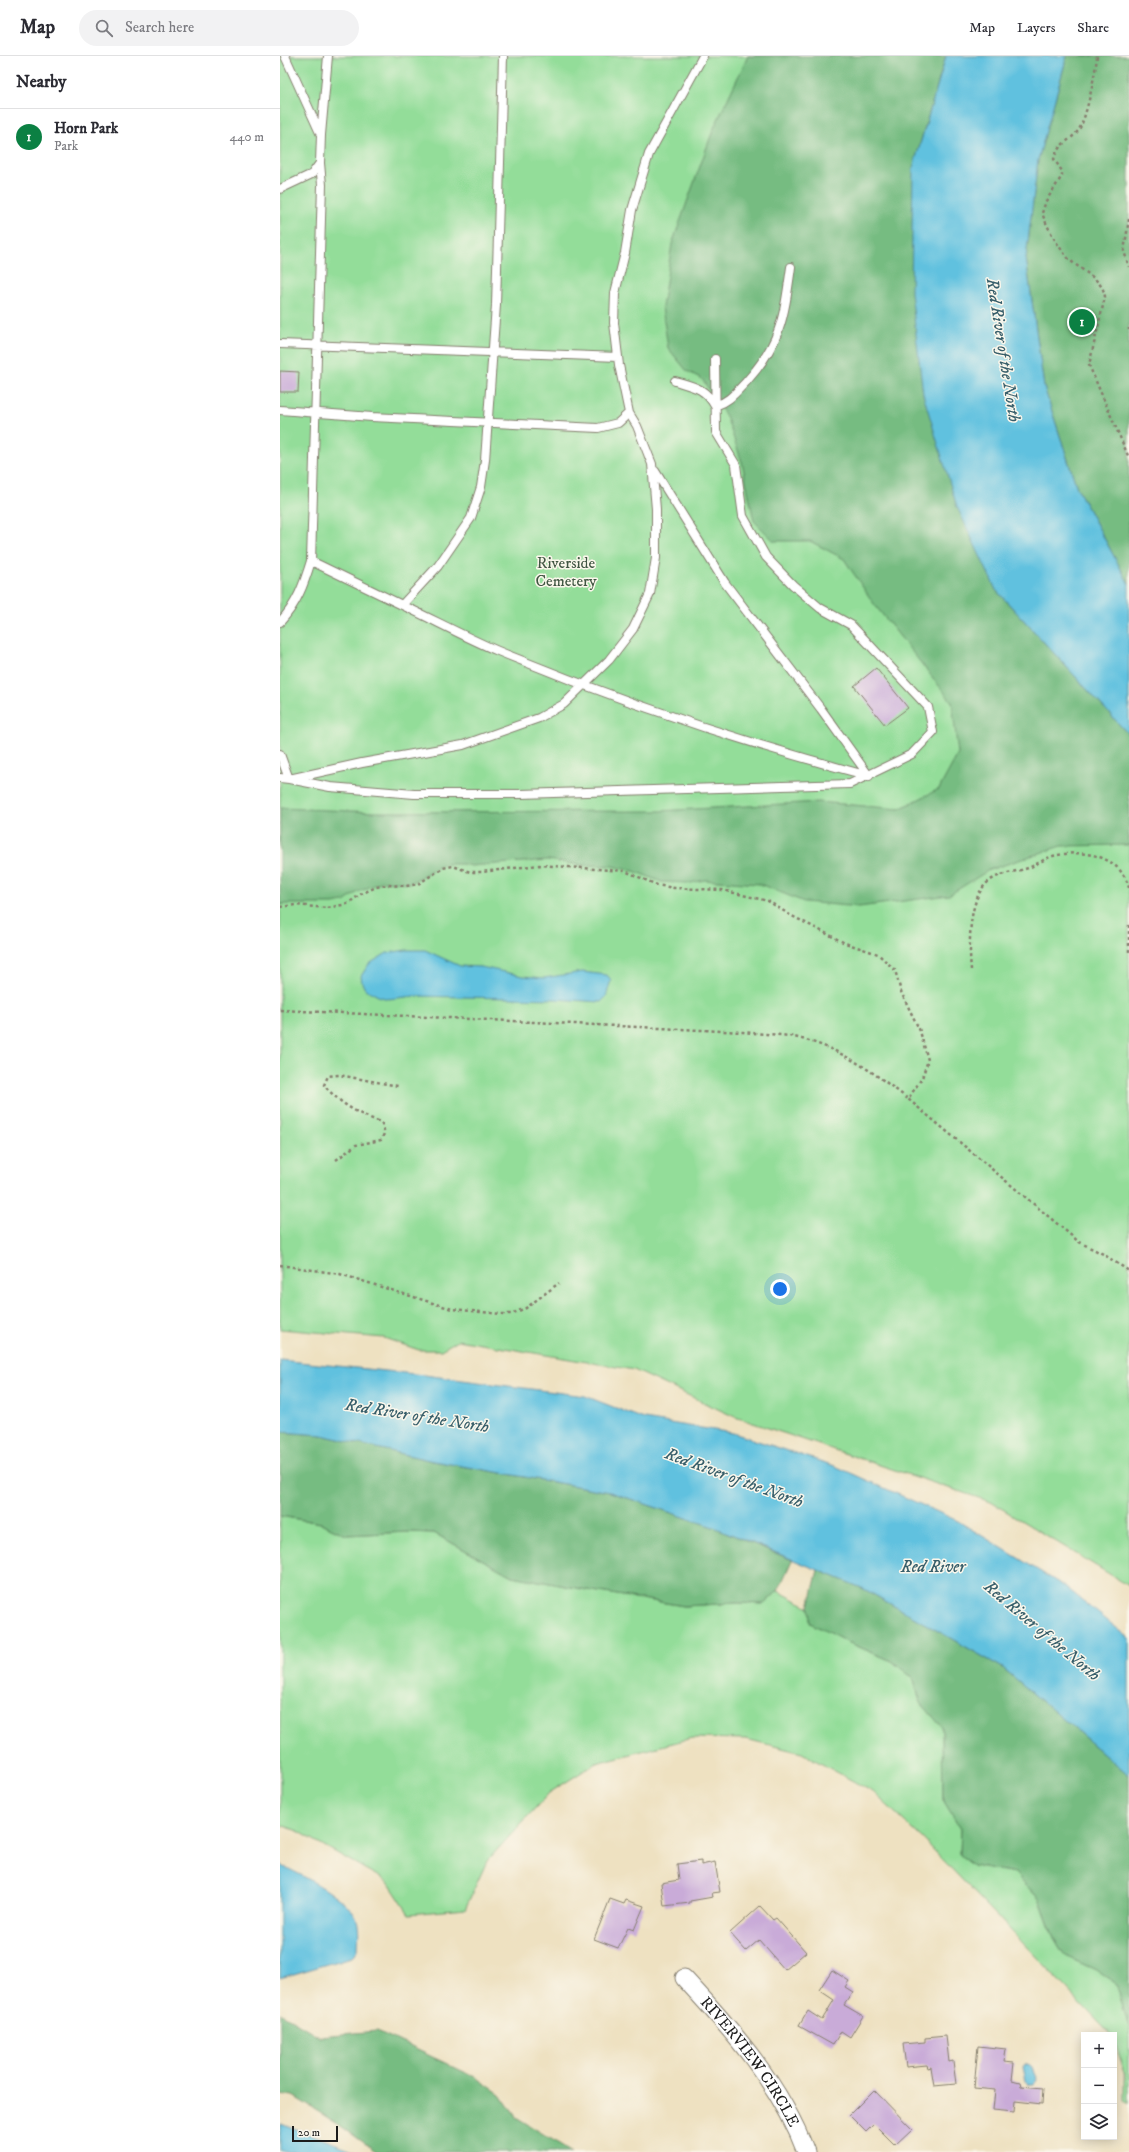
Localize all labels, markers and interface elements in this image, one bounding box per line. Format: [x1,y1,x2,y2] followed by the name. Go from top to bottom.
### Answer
[79,10,359,46] search box
[20,16,55,39] text: Map
[93,17,115,39] icon: search
[125,18,194,37] text: Search here
[969,19,995,37] text: Map
[1017,19,1055,37] text: Layers
[1077,19,1109,37] text: Share
[16,71,66,93] text: Nearby
[54,119,118,138] text: Horn Park
[27,129,31,145] text: 1
[229,129,264,145] text: 440 m
[54,138,78,154] text: Park
[981,275,1025,424] water label: Red River of the North
[1069,307,1095,337] pin: 1
[535,553,597,591] park label: Riverside Cemetery
[770,1279,790,1299] your location
[342,1394,491,1438] water label: Red River of the North
[661,1442,806,1513] water label: Red River of the North
[900,1556,967,1578] water label: Red River
[978,1575,1105,1686] water label: Red River of the North
[696,1992,804,2130] street label: RIVERVIEW CIRCLE
[1081,2032,1117,2140] map controls
[1081,2032,1117,2068] button: +
[1081,2068,1117,2104] button: −
[1081,2104,1117,2140] button: layers
[292,2124,338,2143] scale bar
[298,2126,320,2140] text: 20 m

